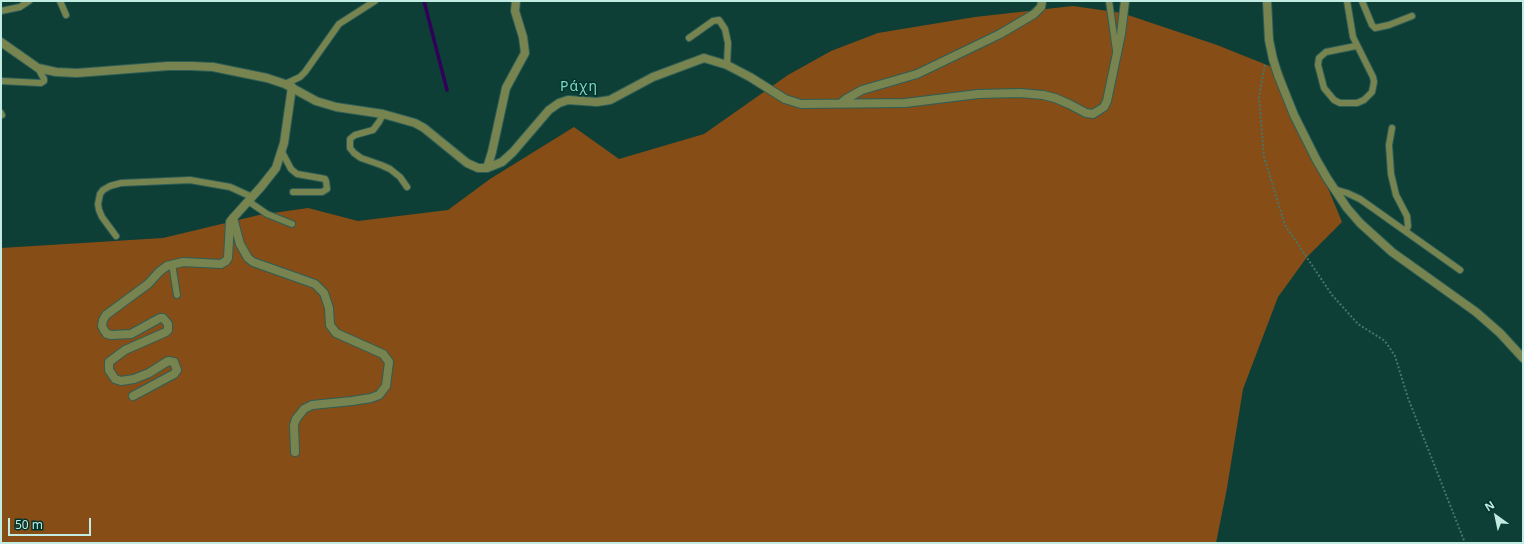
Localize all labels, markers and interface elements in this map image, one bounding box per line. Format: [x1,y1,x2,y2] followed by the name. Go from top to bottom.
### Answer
[560,79,598,95] district label: Ράχη
[1476,496,1516,536] north arrow
[1481,497,1497,514] text: N
[10,510,93,536] scale bar
[15,516,43,533] text: 50 m

